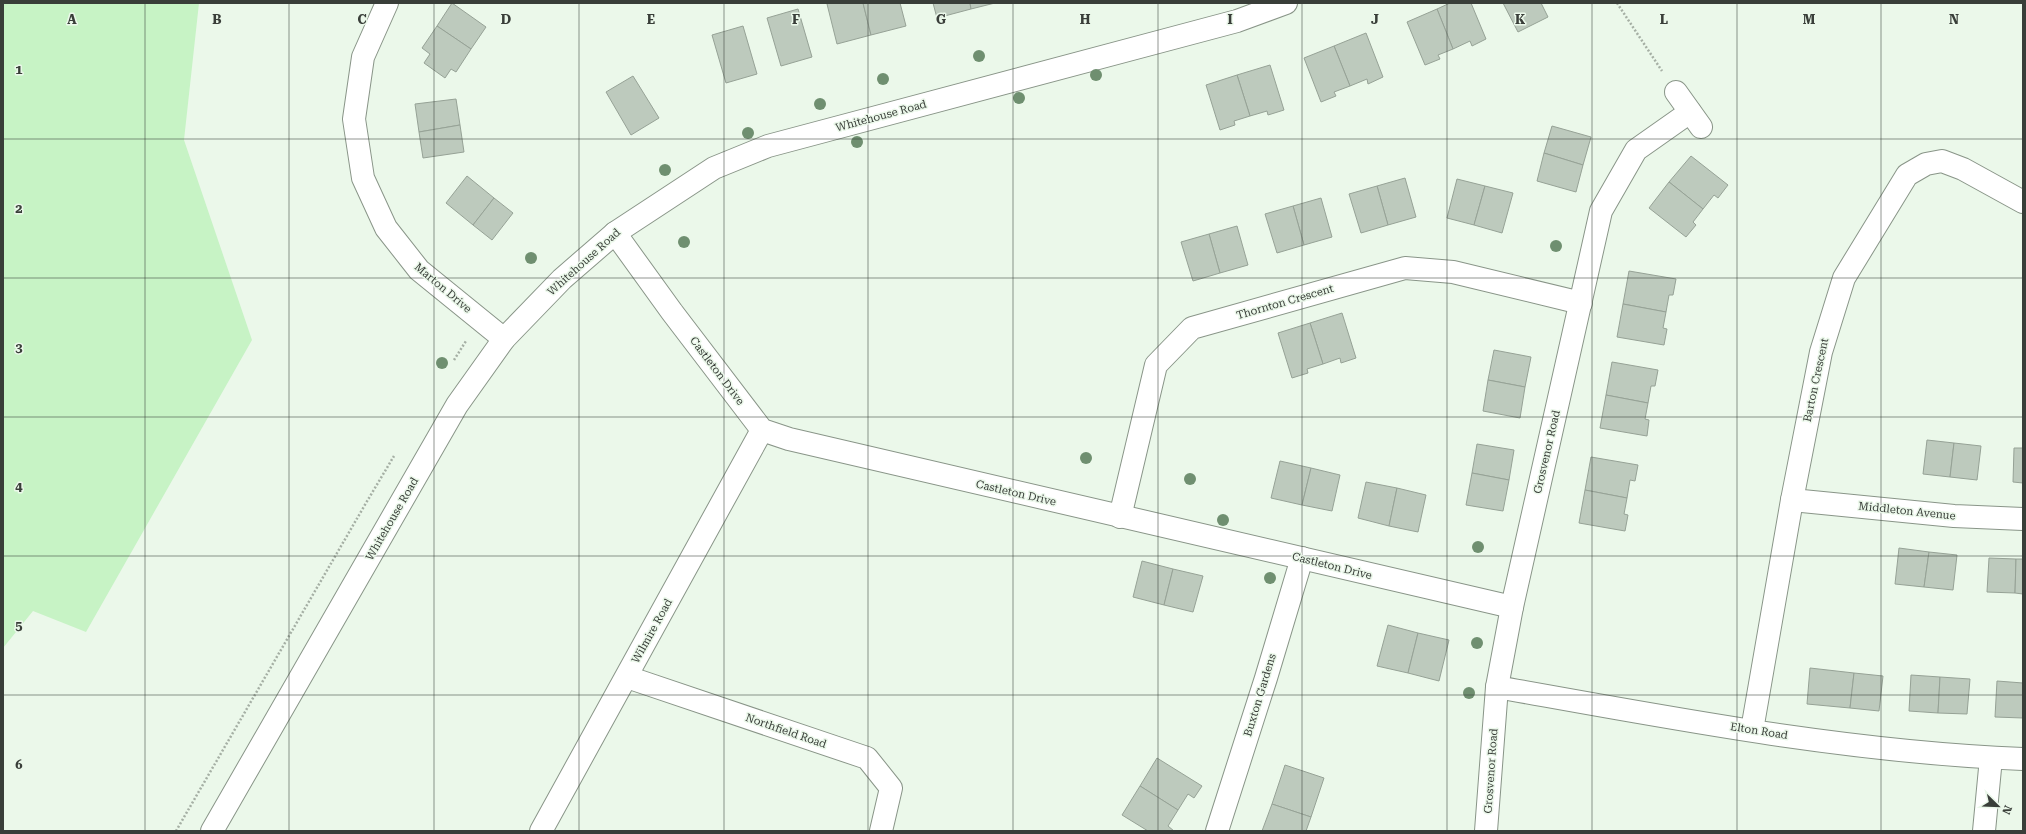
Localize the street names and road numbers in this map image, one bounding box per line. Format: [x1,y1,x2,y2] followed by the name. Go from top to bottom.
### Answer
[834,98,928,134] street label: Whitehouse Road
[545,226,623,298] street label: Whitehouse Road
[412,260,474,316] street label: Marton Drive
[1235,282,1335,322] street label: Thornton Crescent
[687,334,747,408] street label: Castleton Drive
[1801,337,1831,423] street label: Barton Crescent
[1531,409,1563,495] street label: Grosvenor Road
[363,475,421,563] street label: Whitehouse Road
[975,477,1057,509] street label: Castleton Drive
[1858,499,1956,523] street label: Middleton Avenue
[1291,550,1373,582] street label: Castleton Drive
[629,596,675,666] street label: Wilmire Road
[1241,652,1279,738] street label: Buxton Gardens
[744,711,828,751] street label: Northfield Road
[1729,720,1789,742] street label: Elton Road
[1482,728,1500,814] street label: Grosvenor Road

